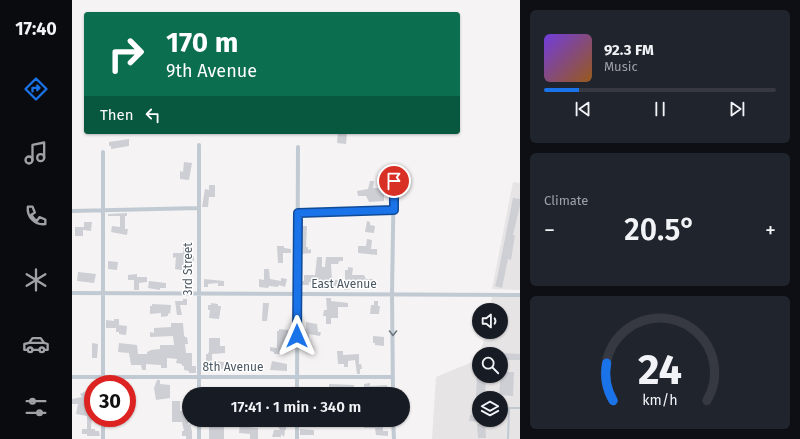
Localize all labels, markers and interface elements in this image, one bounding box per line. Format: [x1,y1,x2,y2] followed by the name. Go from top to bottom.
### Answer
[15,18,57,40] text: 17:40
[166,26,238,59] text: 170 m
[100,28,152,80] icon: right
[604,41,654,59] text: 92.3 FM
[604,59,638,74] text: Music
[166,60,257,82] text: 9th Avenue
[22,75,50,103] icon: directions
[572,98,594,120] icon: previous
[649,98,671,120] icon: pause
[726,98,748,120] icon: next
[142,104,164,126] icon: left
[100,106,134,124] text: Then
[22,139,50,167] icon: music
[377,164,411,198] pin
[383,170,405,192] icon: arrive
[544,193,588,208] text: Climate
[22,202,50,230] icon: phone
[624,212,696,248] text: 20.5°
[544,217,555,244] text: −
[765,217,776,244] text: +
[181,242,195,296] street label: 3rd Street
[22,266,50,294] icon: climate
[311,277,377,291] street label: East Avenue
[472,303,508,427] map controls
[472,303,508,339] button: sound
[276,315,318,357] position arrow
[22,330,50,358] icon: car
[389,330,397,336] one-way arrow
[638,344,682,394] text: 24
[472,347,508,383] button: search
[203,360,264,374] street label: 8th Avenue
[84,375,136,427] speed limit sign: 30
[472,391,508,427] button: layers
[642,391,678,408] text: km/h
[22,393,50,421] icon: filters
[231,398,361,416] text: 17:41 · 1 min · 340 m

